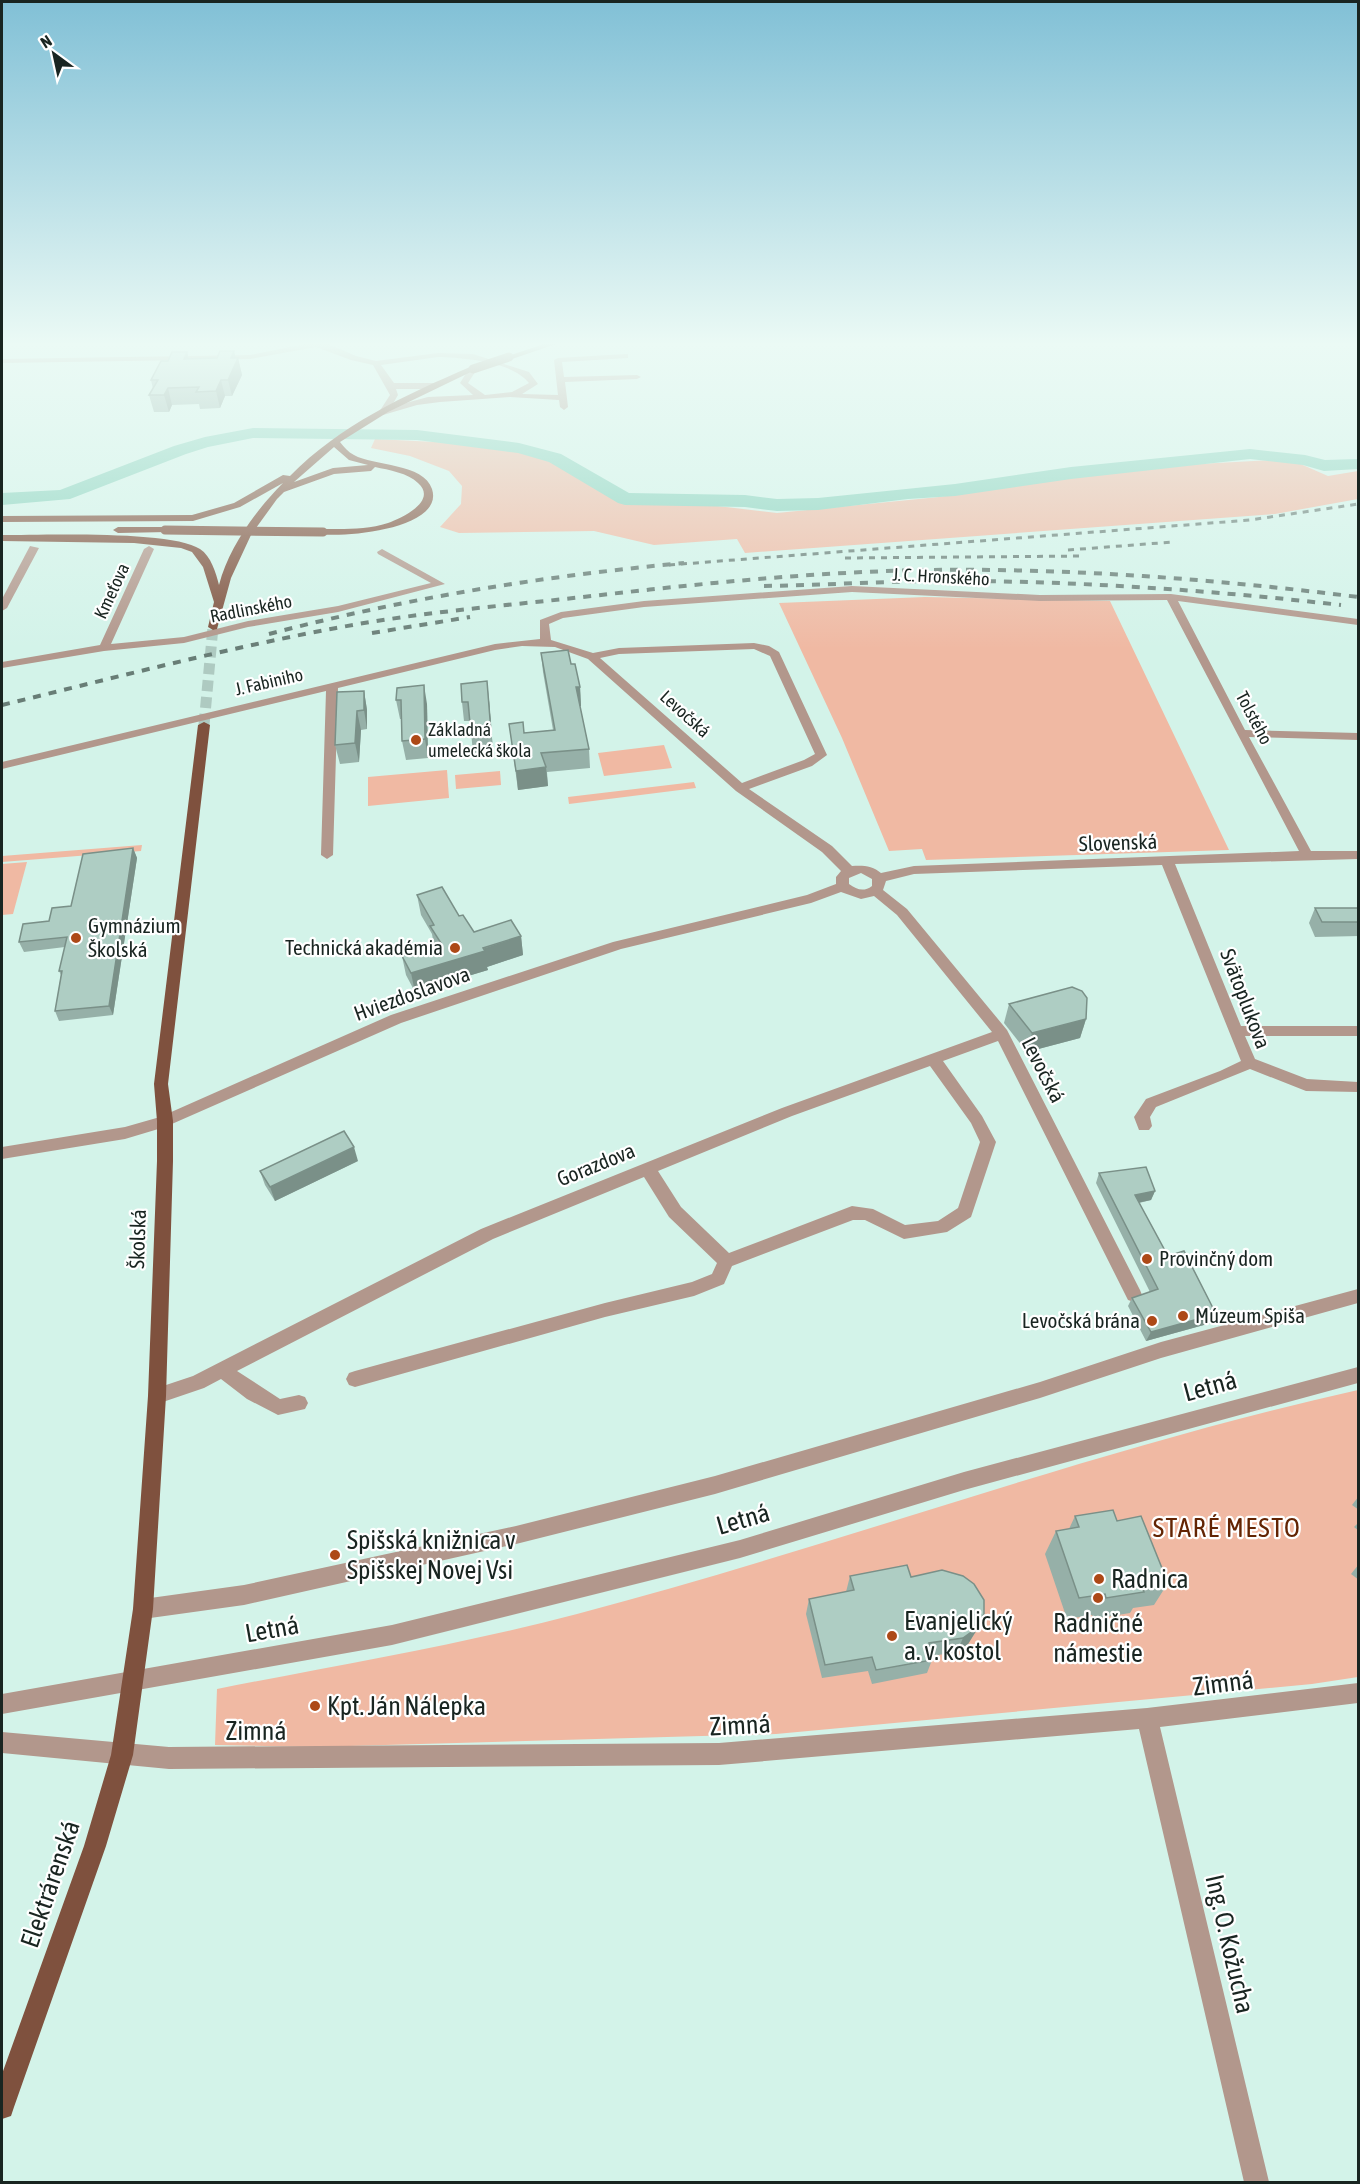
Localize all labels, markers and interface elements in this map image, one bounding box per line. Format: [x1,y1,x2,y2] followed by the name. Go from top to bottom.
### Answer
[24,24,84,84] north arrow
[37,31,55,52] text: N
[90,560,134,622] street label: Kmeťova
[892,563,990,590] street label: J. C. Hronského
[208,590,294,627] street label: Radlinského
[233,664,305,700] street label: J. Fabiniho
[656,686,715,741] street label: Levočská
[1232,688,1277,748] street label: Tolstého
[428,719,531,761] place label: Základná umelecká škola
[409,733,423,747] marker: Základná umelecká škola
[1078,829,1158,855] street label: Slovenská
[88,913,181,961] place label: Gymnázium Školská
[69,931,83,945] marker: Gymnázium Školská
[285,935,443,959] place label: Technická akadémia
[448,941,462,955] marker: Technická akadémia
[1216,945,1276,1052] street label: Svätoplukova
[350,961,473,1025] street label: Hviezdoslavova
[1017,1033,1070,1106] street label: Levočská
[553,1138,638,1191] street label: Gorazdova
[124,1209,150,1269] street label: Školská
[1159,1246,1273,1270] place label: Provinčný dom
[1140,1252,1154,1266] marker: Provinčný dom
[1195,1303,1305,1327] place label: Múzeum Spiša
[1022,1308,1140,1332] place label: Levočská brána
[1176,1309,1190,1323] marker: Múzeum Spiša
[1145,1314,1159,1328] marker: Levočská brána
[1180,1365,1240,1407] street label: Letná
[713,1497,773,1541] street label: Letná
[1153,1512,1301,1543] district label: STARÉ MESTO
[347,1525,516,1585] place label: Spišská knižnica v Spišskej Novej Vsi
[328,1548,342,1562] marker: Spišská knižnica v Spišskej Novej Vsi
[1111,1564,1189,1594] place label: Radnica
[1092,1572,1106,1586] marker: Radnica
[1091,1591,1105,1605] marker: Radničné námestie
[904,1606,1013,1666] place label: Evanjelický a. v. kostol
[1053,1608,1143,1668] place label: Radničné námestie
[243,1610,301,1648] street label: Letná
[885,1629,899,1643] marker: Evanjelický a. v. kostol
[1191,1664,1255,1702] street label: Zimná
[327,1691,486,1721] place label: Kpt. Ján Nálepka
[308,1699,322,1713] marker: Kpt. Ján Nálepka
[709,1708,771,1742] street label: Zimná
[225,1716,287,1746] street label: Zimná
[14,1816,86,1952] street label: Elektrárenská
[1199,1871,1261,2017] street label: Ing. O. Kožucha

